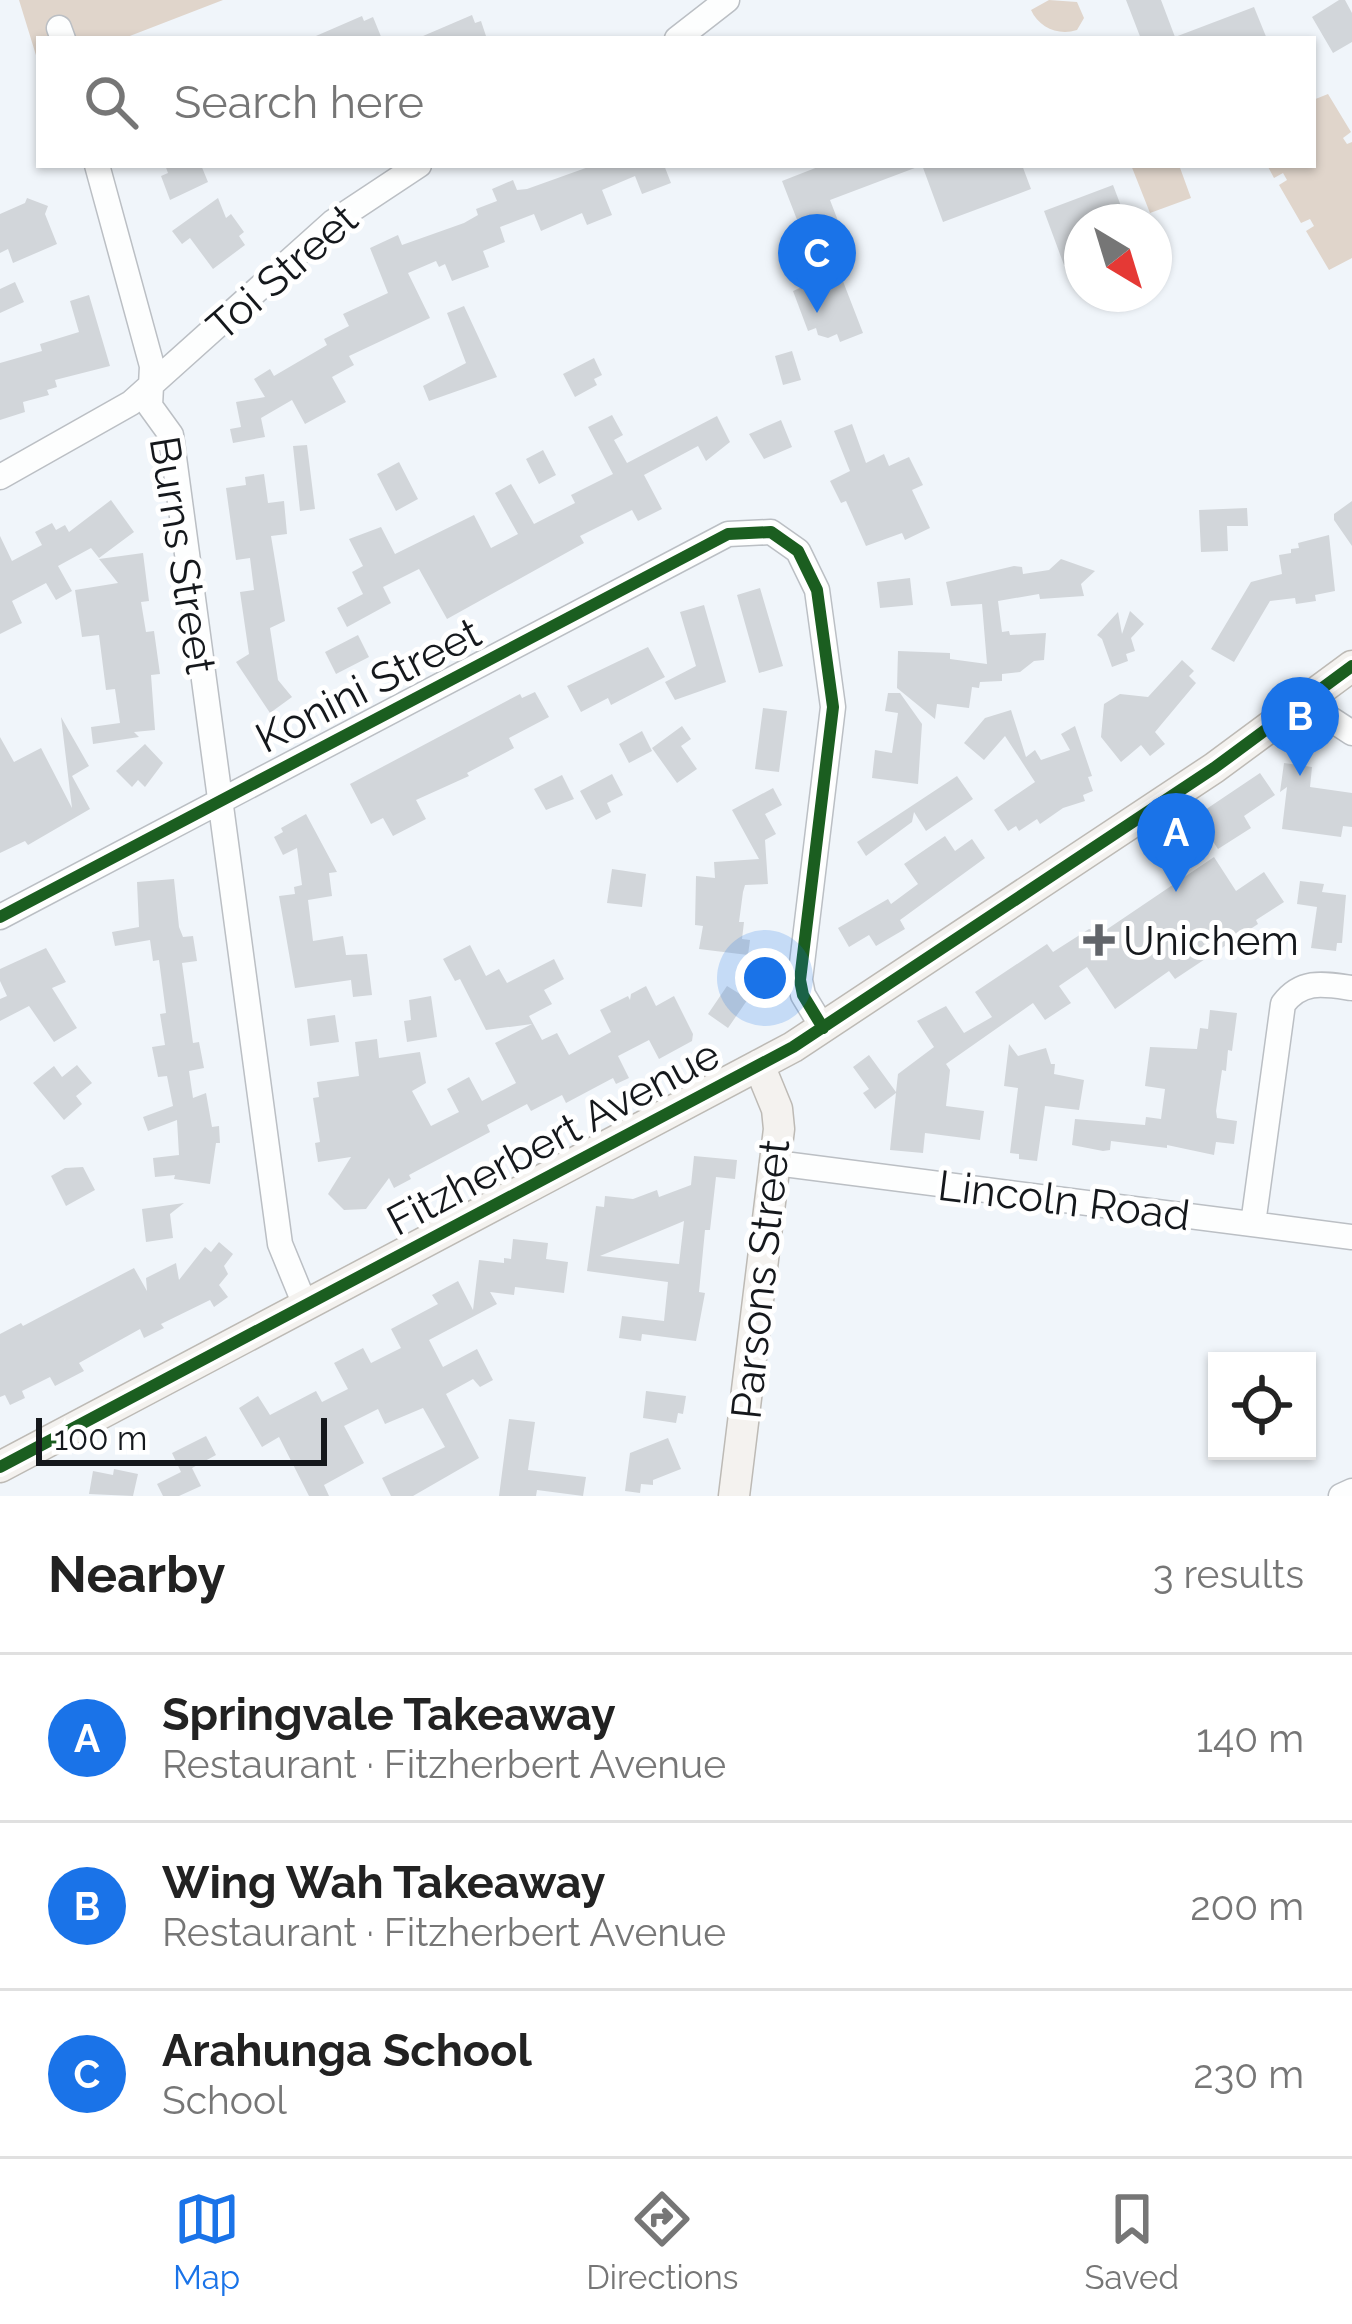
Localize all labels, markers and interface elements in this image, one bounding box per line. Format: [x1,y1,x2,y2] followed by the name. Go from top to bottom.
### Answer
[36,36,1316,168] search box
[78,69,144,135] icon: search
[174,76,424,129] text: Search here
[197,194,367,351] street label: Toi Street
[1064,204,1172,312] north arrow
[778,214,856,313] pin: C
[140,433,225,677] street label: Burns Street
[248,608,489,763] street label: Konini Street
[1261,677,1339,776] pin: B
[1137,793,1215,892] pin: A
[1123,916,1299,965] place label: Unichem
[1086,927,1112,953] marker: Unichem
[735,948,795,1008] your location
[379,1029,728,1246] street label: Fitzherbert Avenue
[721,1137,800,1421] street label: Parsons Street
[935,1161,1193,1240] street label: Lincoln Road
[1208,1352,1316,1460] map controls
[1208,1352,1316,1460] button: locate
[36,1412,327,1465] scale bar
[54,1419,147,1458] text: 100 m
[48,1544,225,1604] text: Nearby
[1153,1551,1304,1597] text: 3 results
[162,1688,616,1741] text: Springvale Takeaway
[74,1715,100,1761] text: A
[1196,1715,1304,1761] text: 140 m
[162,1741,726,1787] text: Restaurant · Fitzherbert Avenue
[162,1856,606,1909] text: Wing Wah Takeaway
[74,1883,100,1929] text: B
[1190,1883,1304,1929] text: 200 m
[162,1909,726,1955] text: Restaurant · Fitzherbert Avenue
[162,2024,532,2077] text: Arahunga School
[74,2051,100,2097] text: C
[1193,2051,1304,2097] text: 230 m
[162,2077,287,2123] text: School
[173,2186,240,2297] tab: Map
[586,2186,739,2297] tab: Directions
[1085,2186,1179,2297] tab: Saved

